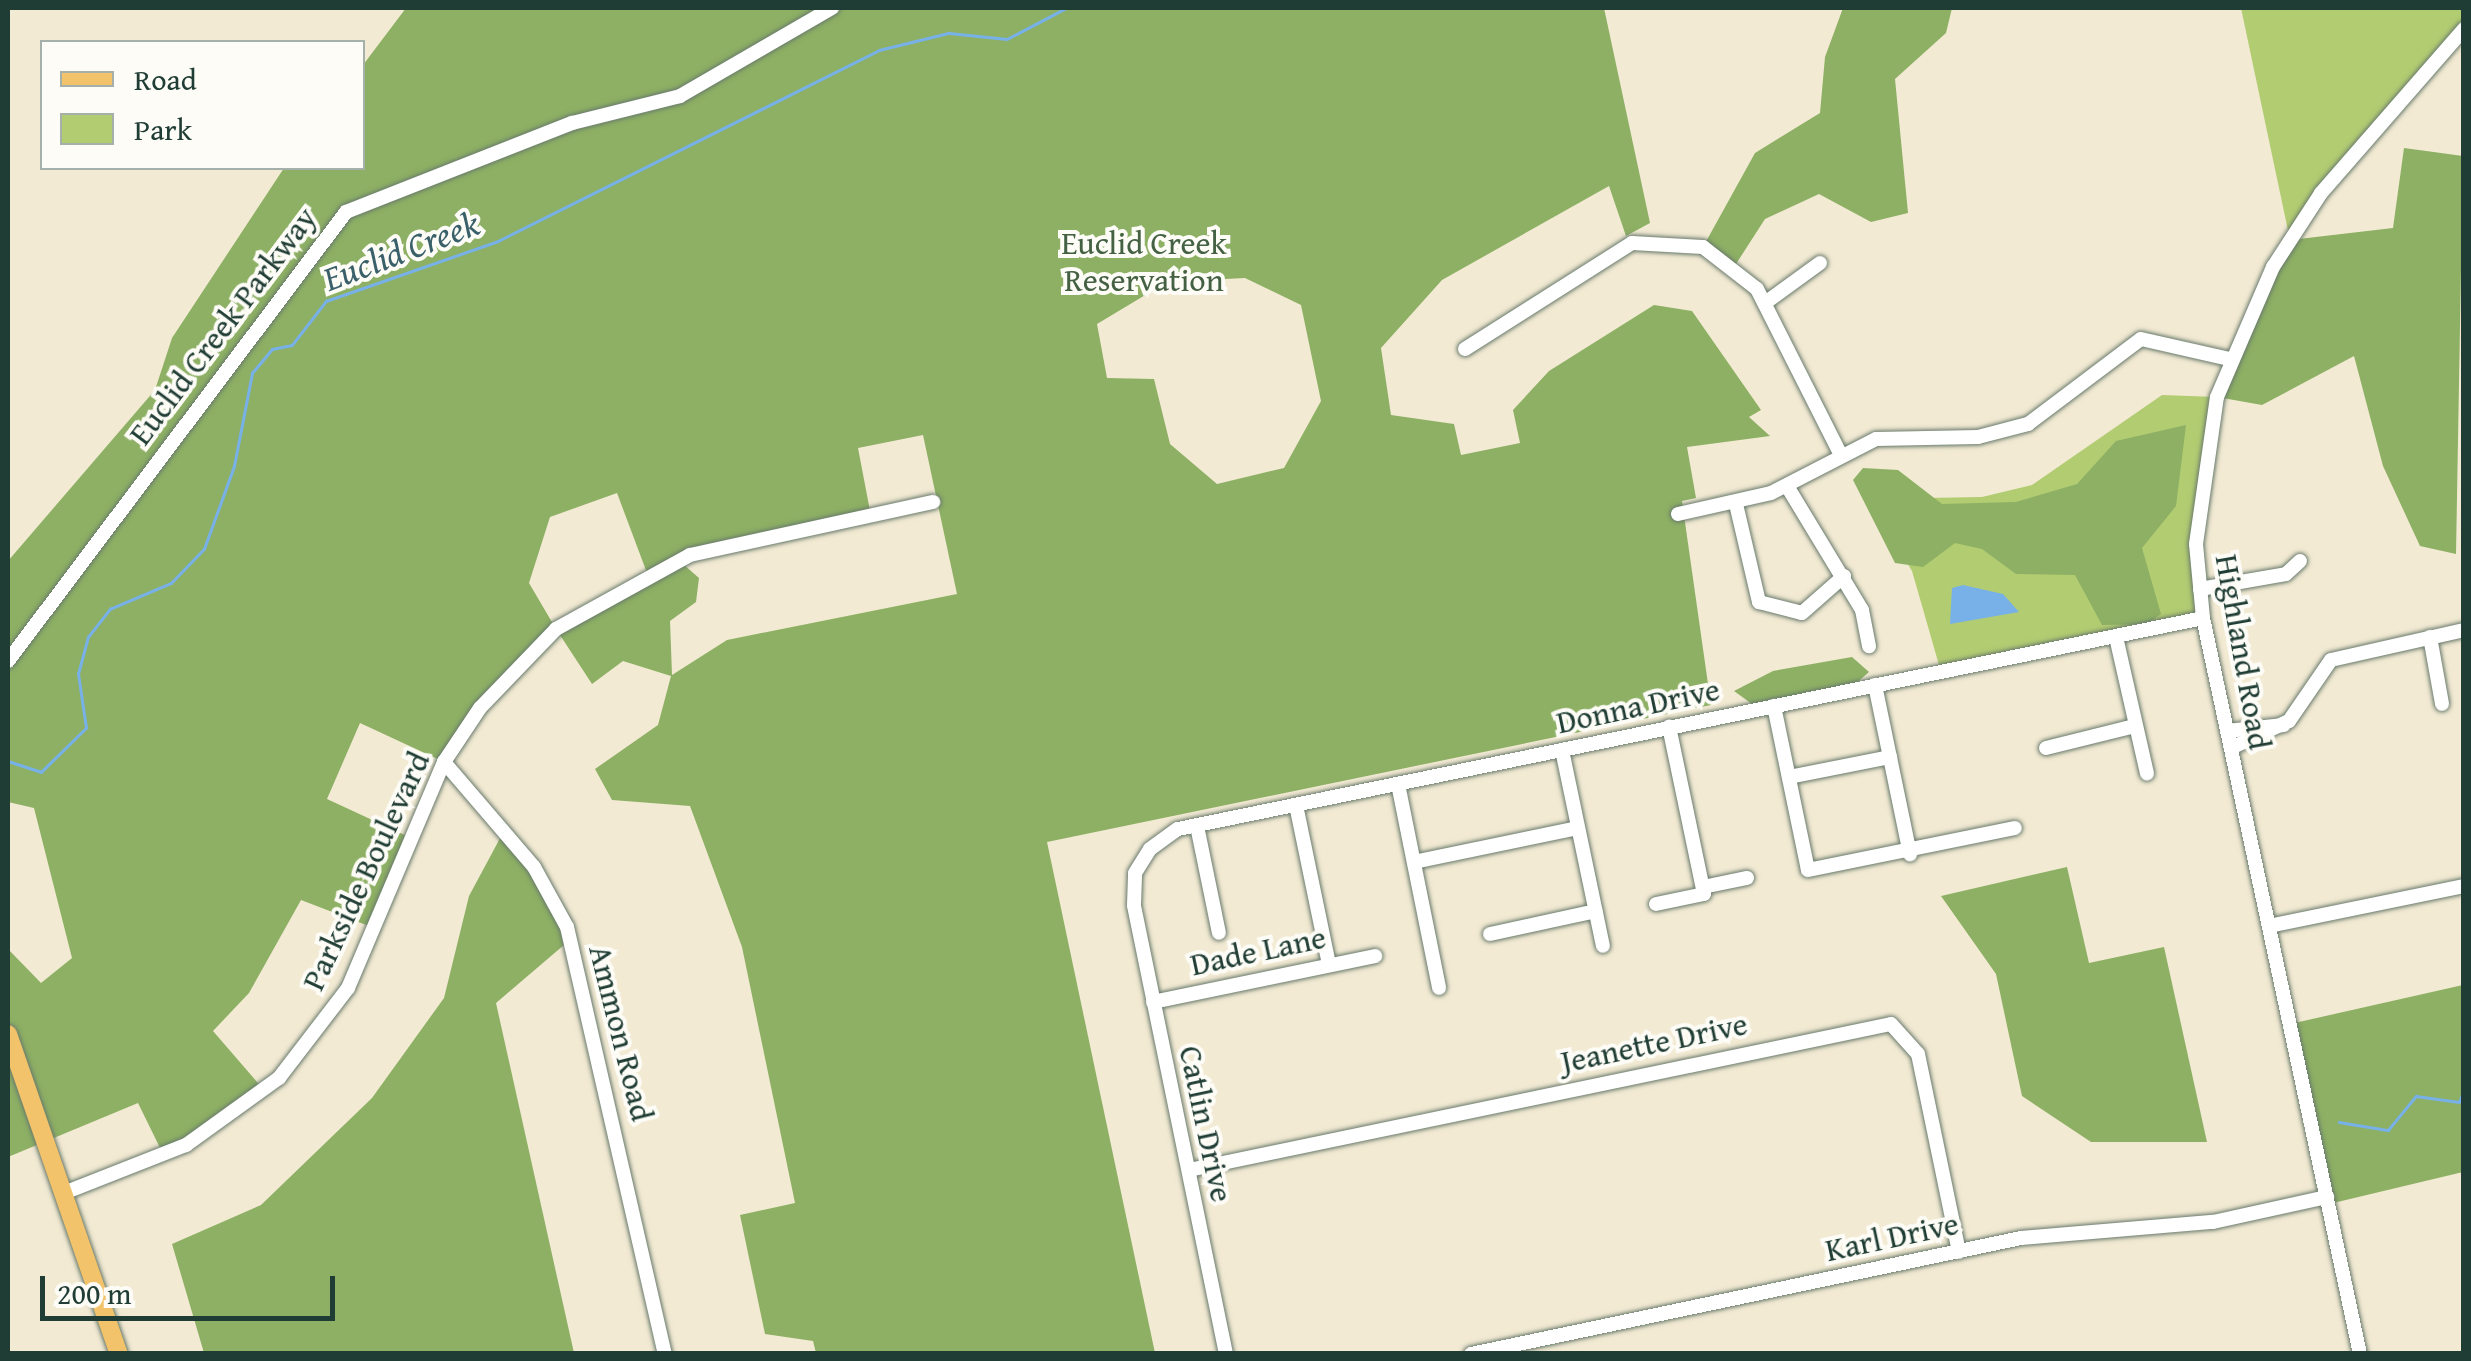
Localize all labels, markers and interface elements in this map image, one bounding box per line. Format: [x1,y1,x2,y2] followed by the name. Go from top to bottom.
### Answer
[40,40,365,170] legend
[134,57,197,101] text: Road
[134,107,192,151] text: Park
[121,200,325,452] street label: Euclid Creek Parkway
[317,202,485,300] water label: Euclid Creek
[1061,225,1227,300] park label: Euclid Creek Reservation
[2207,552,2279,752] street label: Highland Road
[1553,670,1723,742] street label: Donna Drive
[294,746,438,996] street label: Parkside Boulevard
[1187,918,1329,984] street label: Dade Lane
[581,941,661,1125] street label: Ammon Road
[1557,1005,1751,1081] street label: Jeanette Drive
[1171,1042,1241,1206] street label: Catlin Drive
[1822,1204,1962,1270] street label: Karl Drive
[45,1256,340,1318] scale bar
[57,1271,131,1315] text: 200 m

